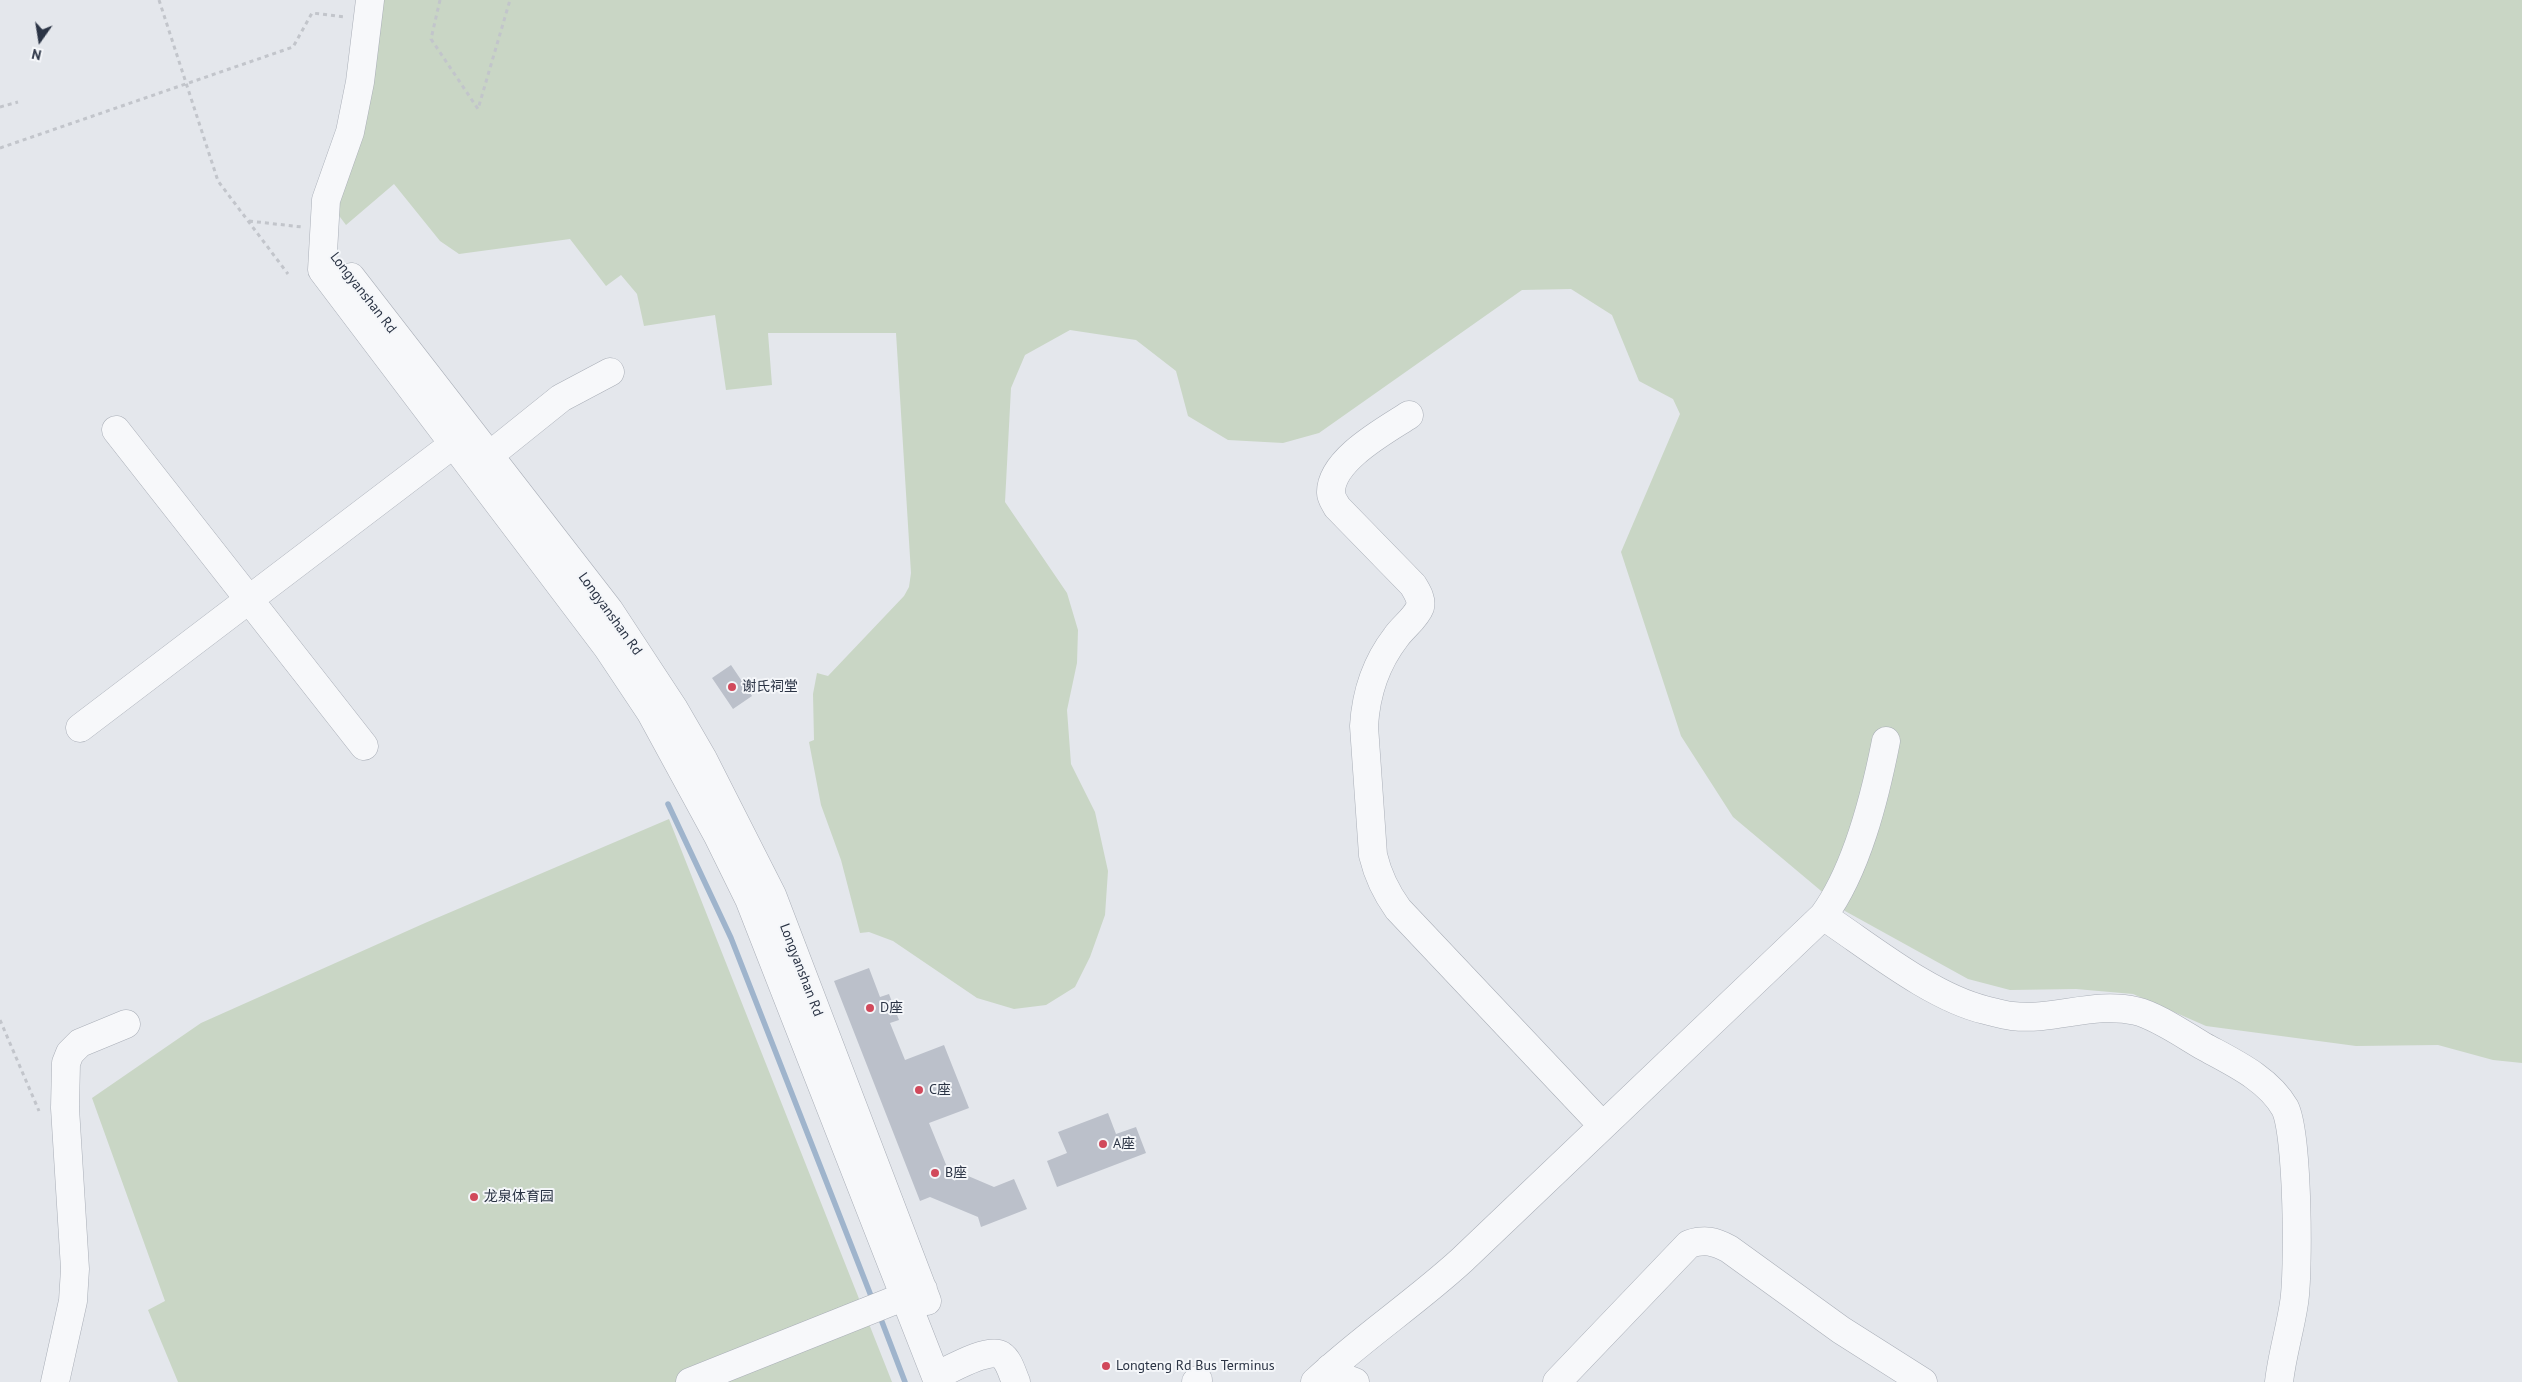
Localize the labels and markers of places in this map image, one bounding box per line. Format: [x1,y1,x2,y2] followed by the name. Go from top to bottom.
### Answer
[742,679,798,695] place label: 谢氏祠堂
[726,681,738,693] marker: 谢氏祠堂
[880,1000,903,1016] place label: D座
[864,1002,876,1014] marker: D座
[929,1082,951,1098] place label: C座
[913,1084,925,1096] marker: C座
[1113,1136,1135,1152] place label: A座
[1097,1138,1109,1150] marker: A座
[945,1165,967,1181] place label: B座
[929,1167,941,1179] marker: B座
[484,1189,554,1205] place label: 龙泉体育园
[468,1191,480,1203] marker: 龙泉体育园
[1116,1358,1275,1374] place label: Longteng Rd Bus Terminus
[1100,1360,1112,1372] marker: Longteng Rd Bus Terminus

